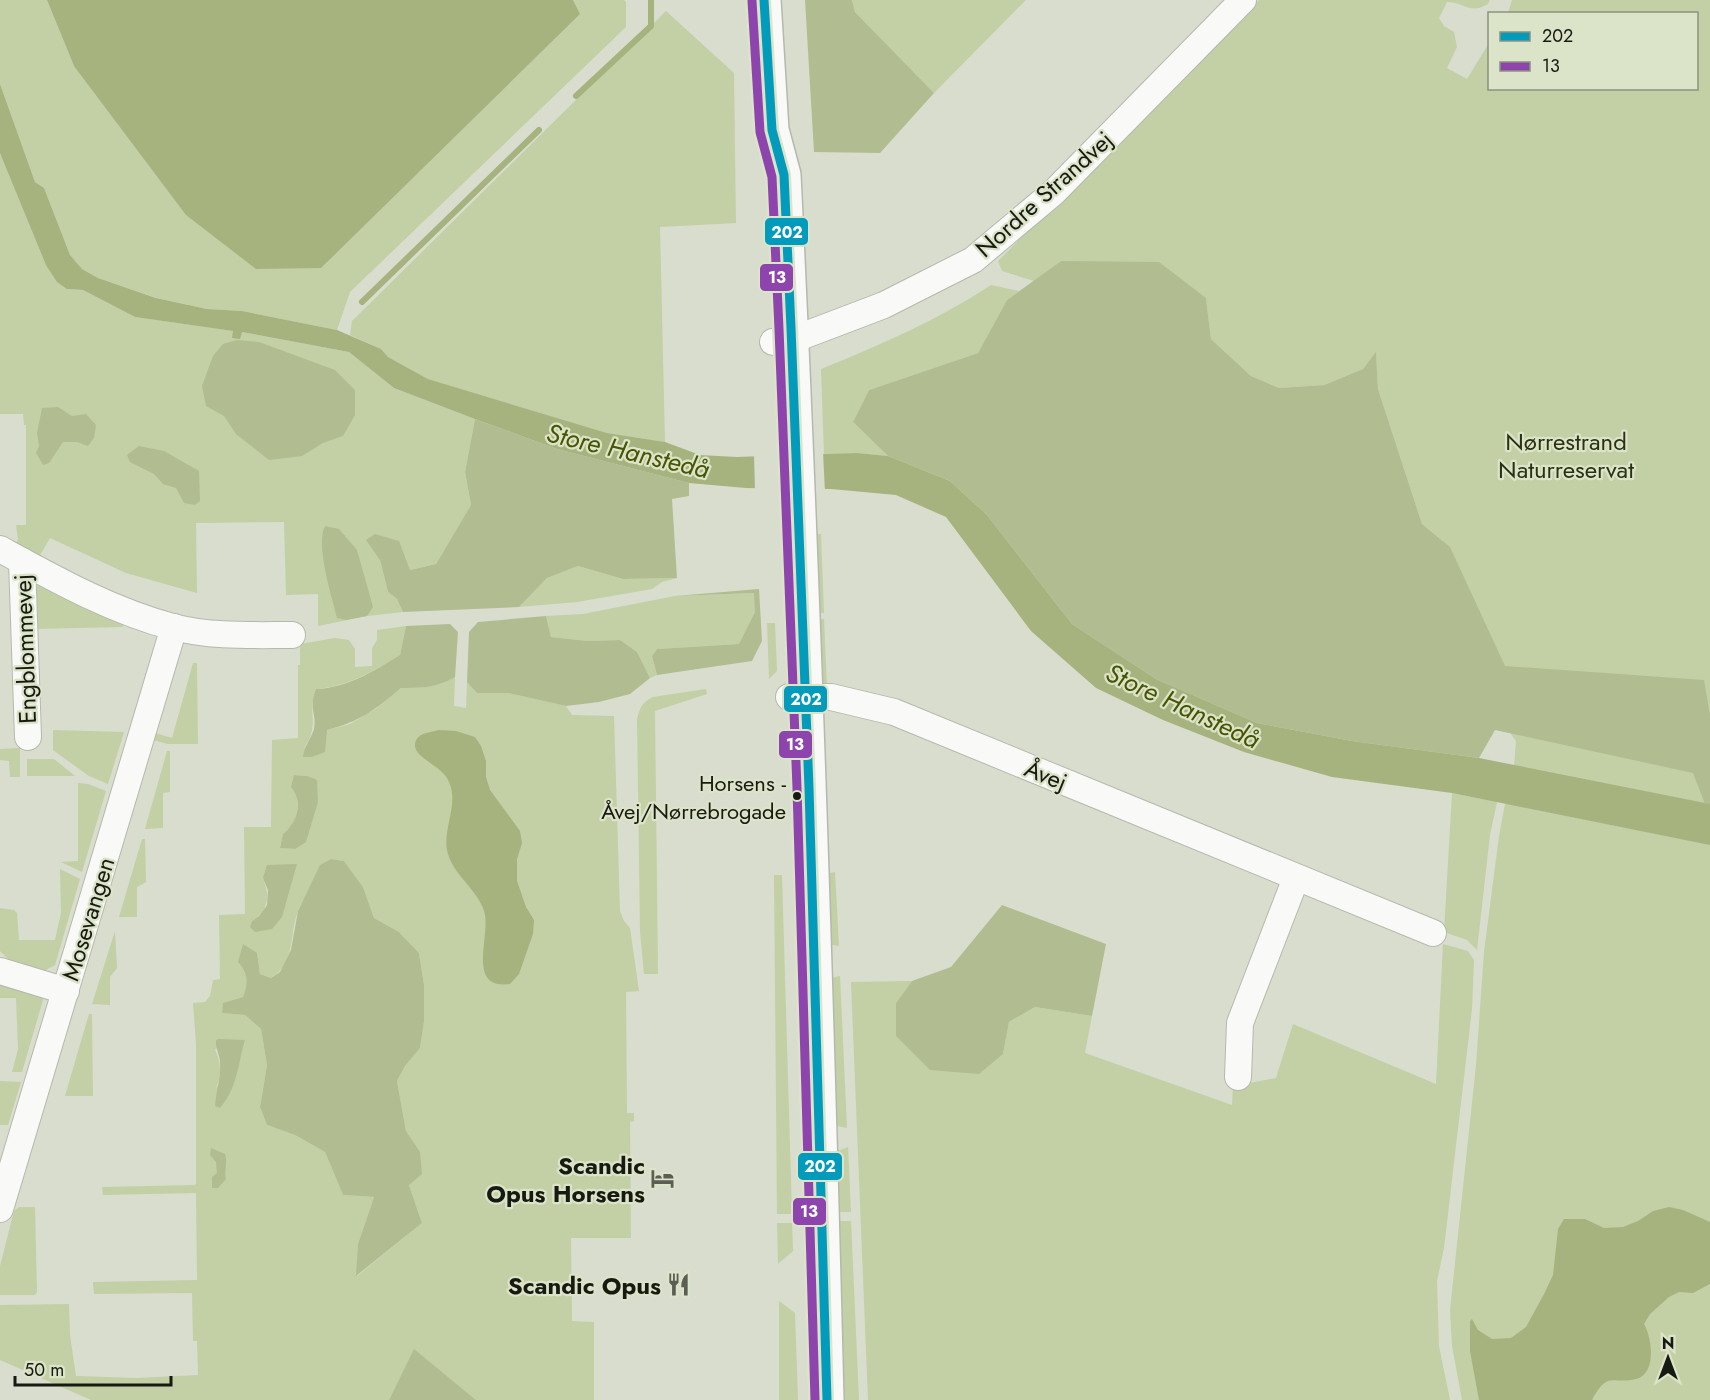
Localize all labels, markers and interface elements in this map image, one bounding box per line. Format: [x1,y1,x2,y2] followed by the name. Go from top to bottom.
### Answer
[1488,12,1698,90] legend
[1542,23,1573,49] text: 202
[1542,53,1560,79] text: 13
[967,123,1121,265] street label: Nordre Strandvej
[764,217,809,246] line badge: 202
[771,221,803,244] text: 202
[759,263,794,292] line badge: 13
[768,266,786,289] text: 13
[543,414,714,488] water label: Store Hanstedå
[1498,424,1634,487] park label: Nørrestrand Naturreservat
[5,574,45,724] street label: Engblommevej
[1100,654,1267,759] water label: Store Hanstedå
[783,685,828,713] line badge: 202
[790,688,822,711] text: 202
[778,730,813,759] line badge: 13
[786,733,804,756] text: 13
[1019,751,1073,799] street label: Åvej
[601,767,786,827] place label: Horsens - Åvej/Nørrebrogade
[791,790,803,802] marker: Horsens - Åvej/Nørrebrogade
[53,853,123,985] street label: Mosevangen
[486,1148,645,1211] place label: Scandic Opus Horsens
[797,1152,843,1181] line badge: 202
[804,1155,836,1178] text: 202
[650,1166,676,1192] hotel icon: Scandic Opus Horsens
[792,1197,827,1226] line badge: 13
[800,1200,818,1223] text: 13
[508,1268,661,1303] place label: Scandic Opus
[666,1272,692,1298] restaurant icon: Scandic Opus
[1638,1328,1698,1388] north arrow
[1662,1332,1674,1355] text: N
[15,1349,171,1387] scale bar
[24,1357,64,1383] text: 50 m

